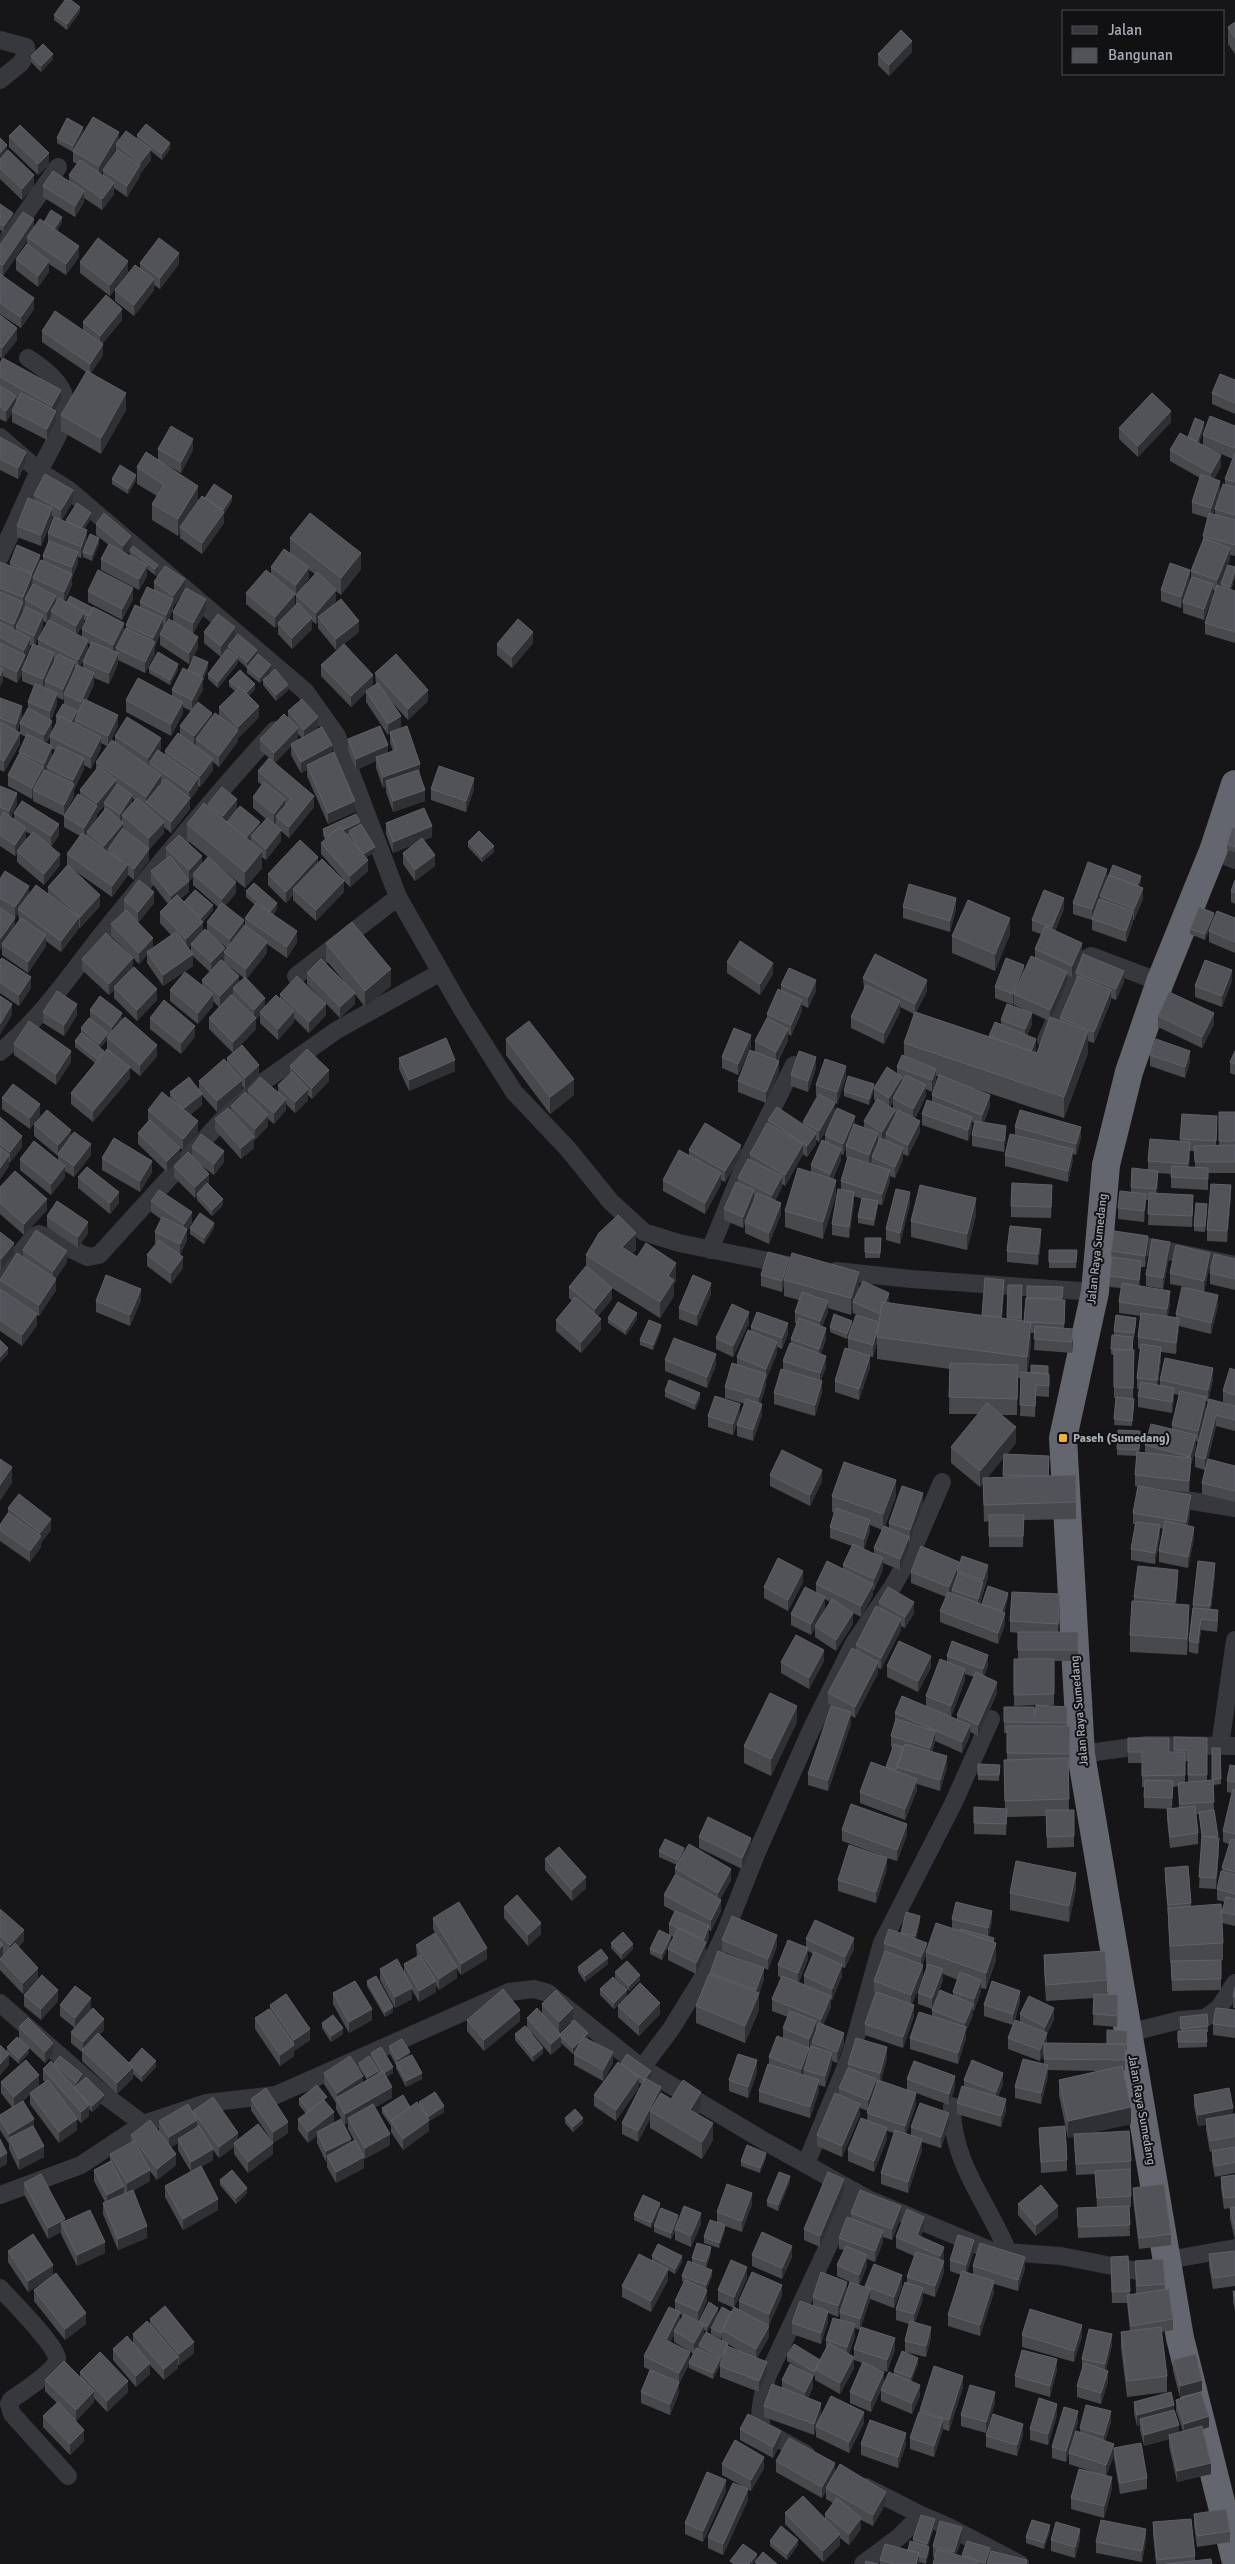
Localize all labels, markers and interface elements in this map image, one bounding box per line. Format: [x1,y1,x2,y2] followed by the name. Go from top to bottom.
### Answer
[1062,10,1225,75] legend
[1108,21,1142,39] text: Jalan
[1108,46,1173,64] text: Bangunan
[1084,1193,1111,1305] street label: Jalan Raya Sumedang
[1073,1431,1170,1446] place label: Paseh (Sumedang)
[1057,1432,1069,1444] marker: Paseh (Sumedang)
[1067,1655,1092,1767] street label: Jalan Raya Sumedang
[1124,2054,1159,2166] street label: Jalan Raya Sumedang

